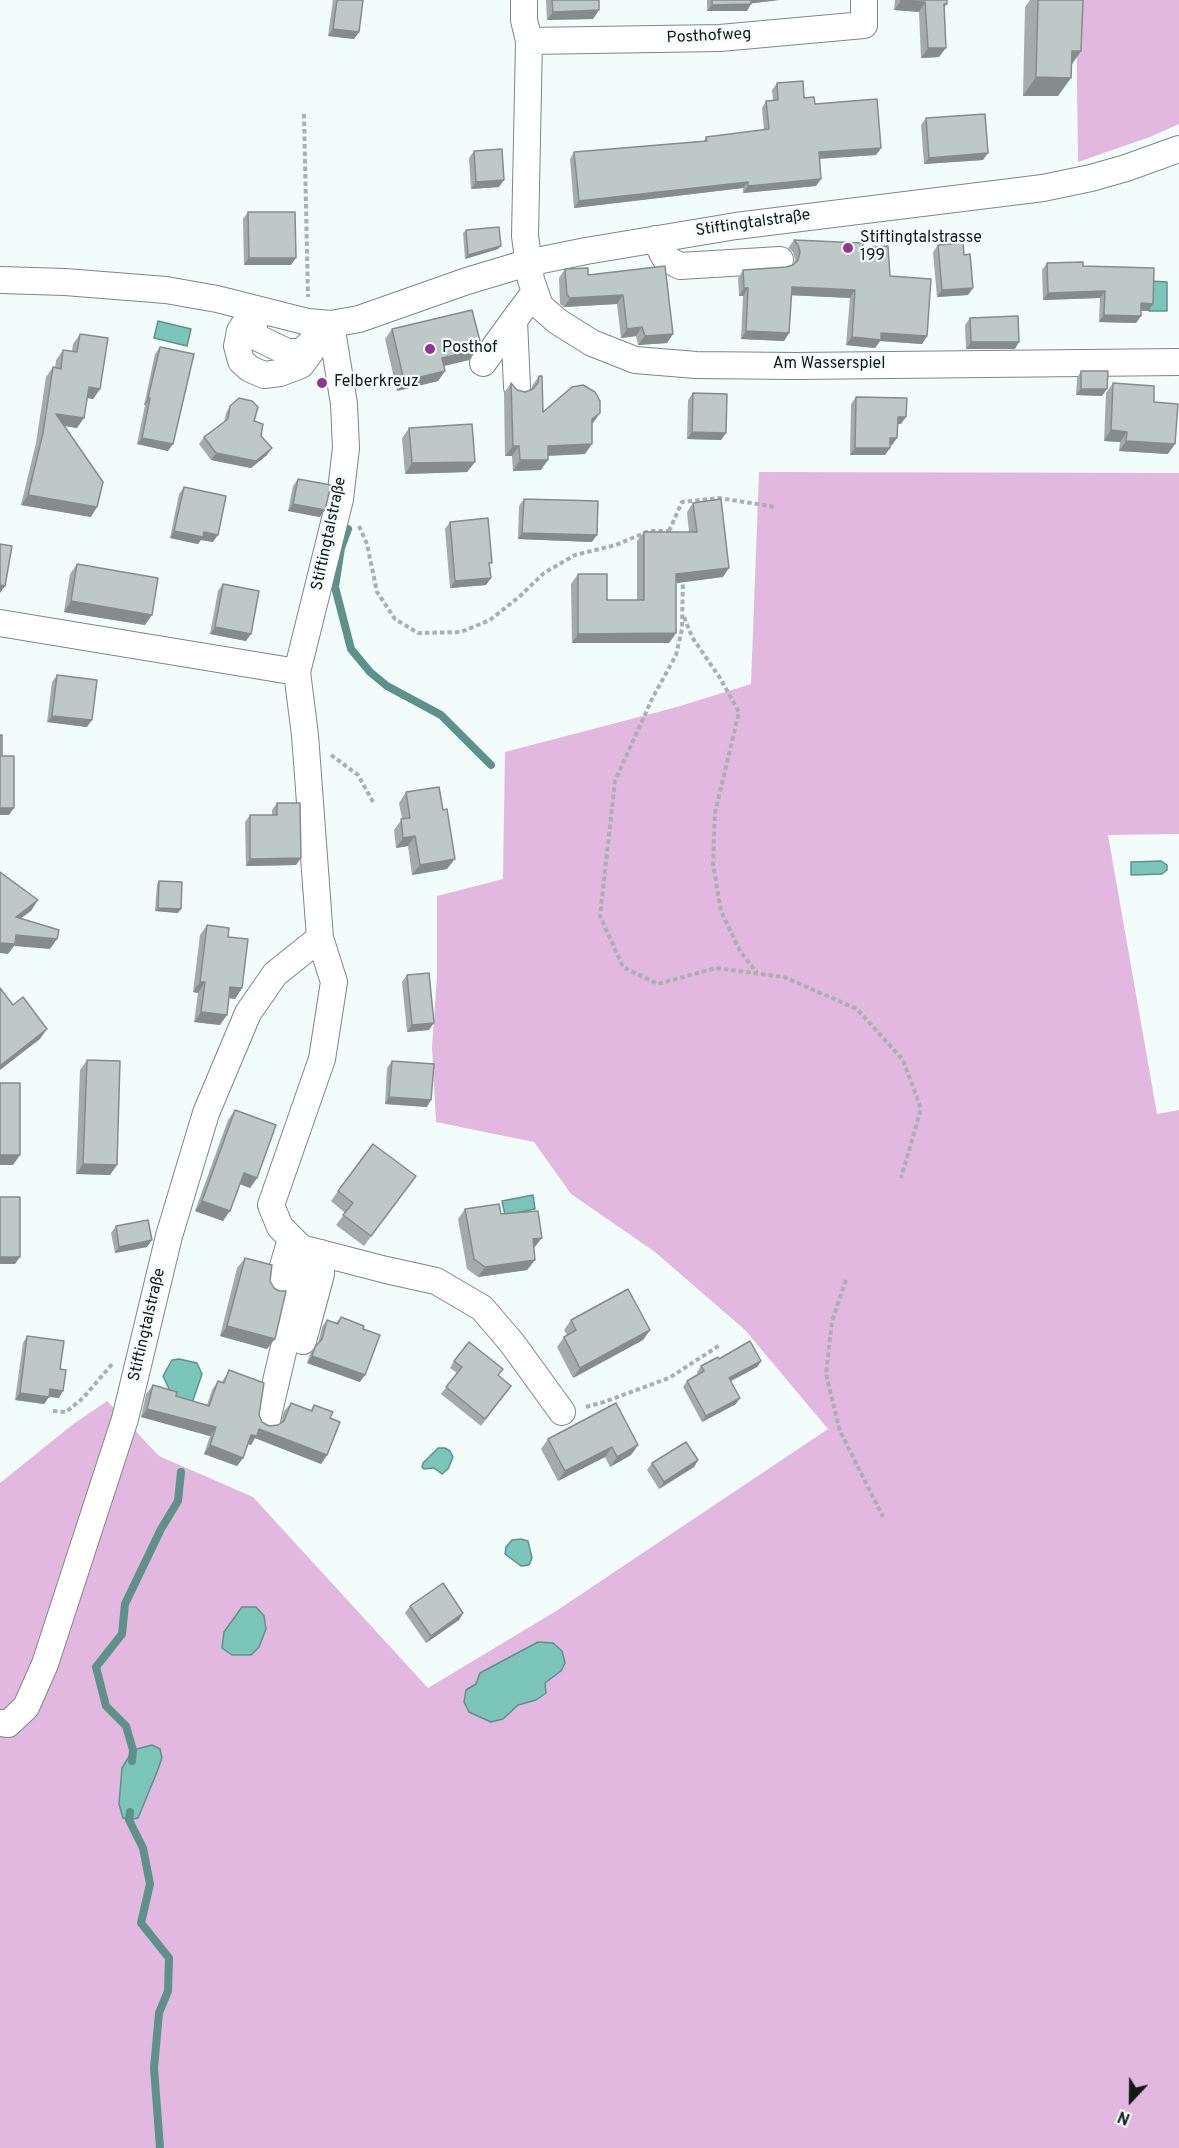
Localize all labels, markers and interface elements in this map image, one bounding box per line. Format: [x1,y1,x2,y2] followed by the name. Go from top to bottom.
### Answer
[666,25,752,49] street label: Posthofweg
[694,206,812,242] street label: Stiftingtalstraße
[860,229,982,267] place label: Stiftingtalstrasse 199
[841,241,855,255] marker: Stiftingtalstrasse 199
[442,339,497,359] place label: Posthof
[423,342,437,356] marker: Posthof
[773,355,885,375] street label: Am Wasserspiel
[334,373,419,393] place label: Felberkreuz
[315,376,329,390] marker: Felberkreuz
[309,475,351,593] street label: Stiftingtalstraße
[126,1266,170,1384] street label: Stiftingtalstraße
[1101,2070,1161,2130] north arrow
[1115,2105,1133,2128] text: N

